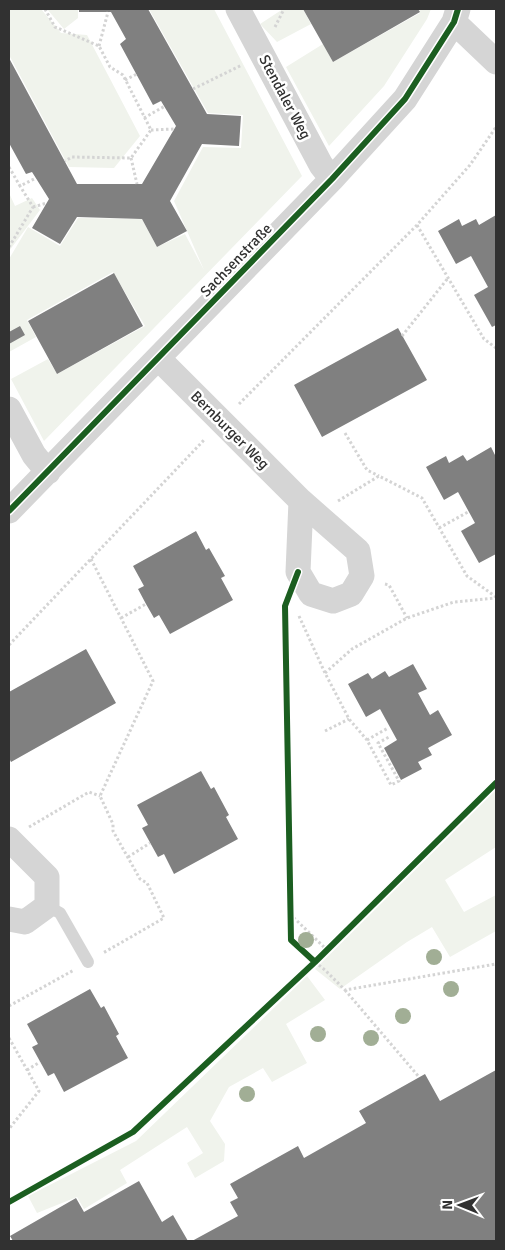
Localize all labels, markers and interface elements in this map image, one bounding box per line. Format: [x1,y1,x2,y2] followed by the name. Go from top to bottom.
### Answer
[255,52,315,142] street label: Stendaler Weg
[196,220,276,300] street label: Sachsenstraße
[187,387,273,473] street label: Bernburger Weg
[435,1180,485,1230] north arrow
[439,1200,456,1210] text: N

